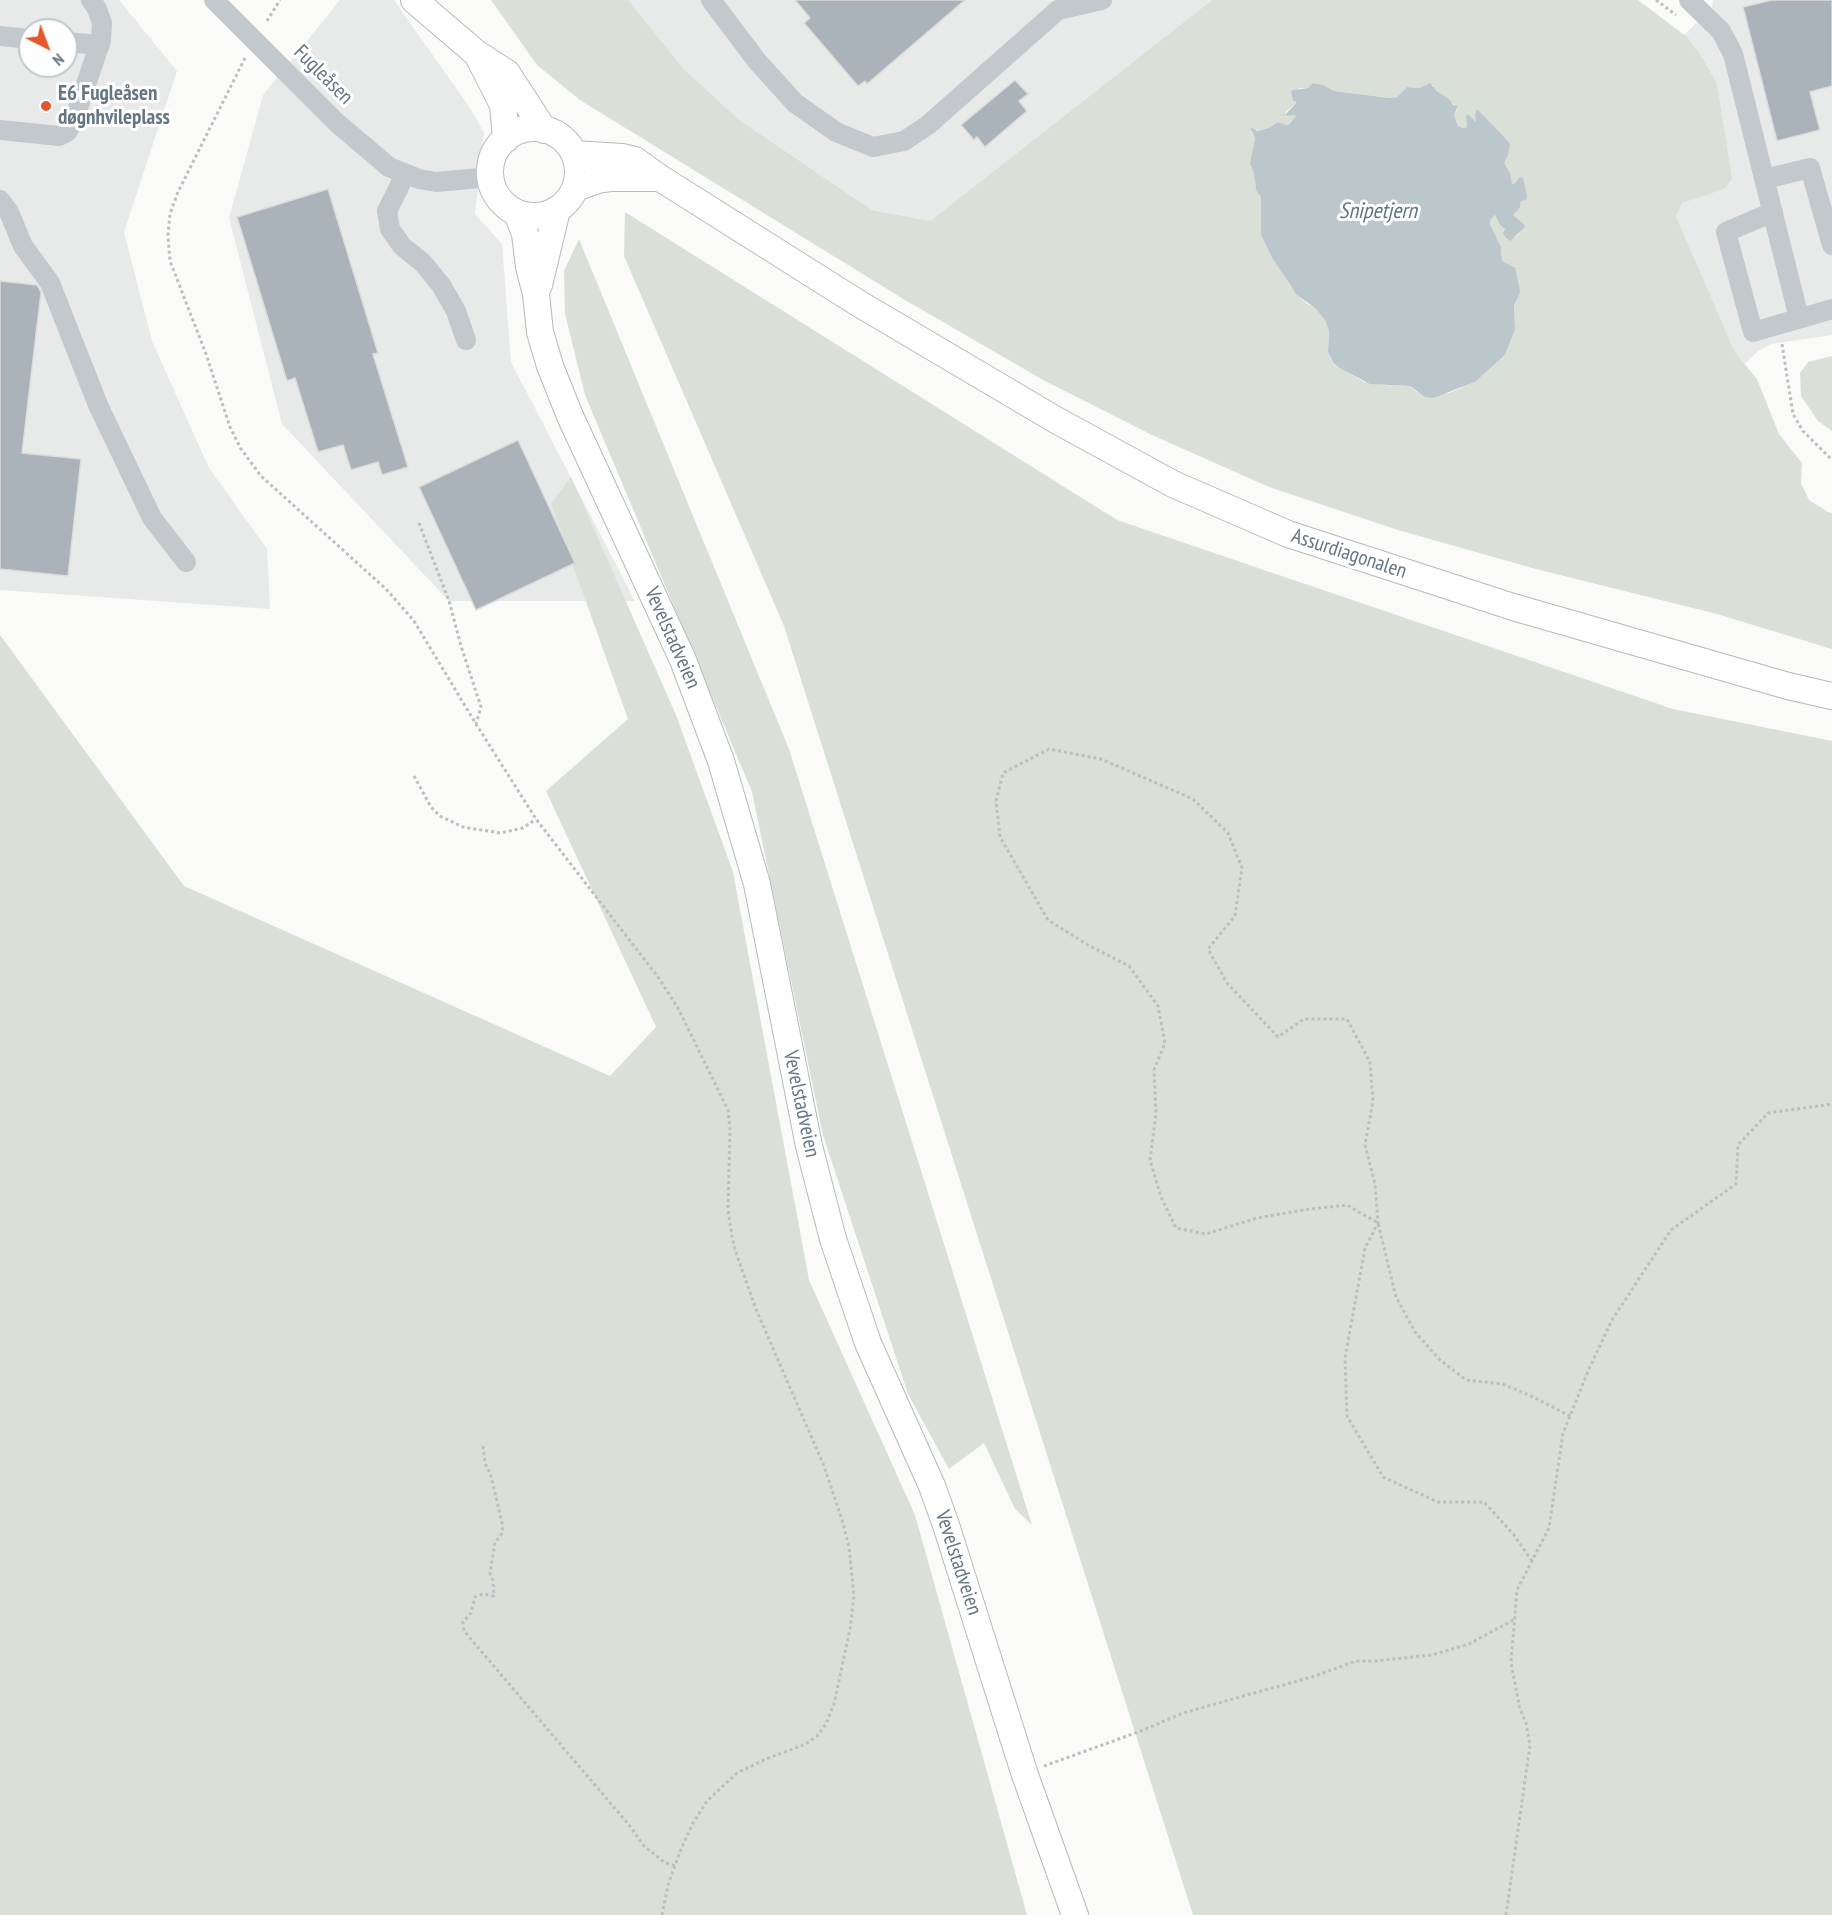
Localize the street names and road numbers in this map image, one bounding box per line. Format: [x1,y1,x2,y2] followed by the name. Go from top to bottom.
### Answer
[288,40,358,110] street label: Fugleåsen
[1288,524,1410,584] street label: Assurdiagonalen
[638,583,706,693] street label: Vevelstadveien
[777,1048,825,1160] street label: Vevelstadveien
[929,1508,987,1618] street label: Vevelstadveien

